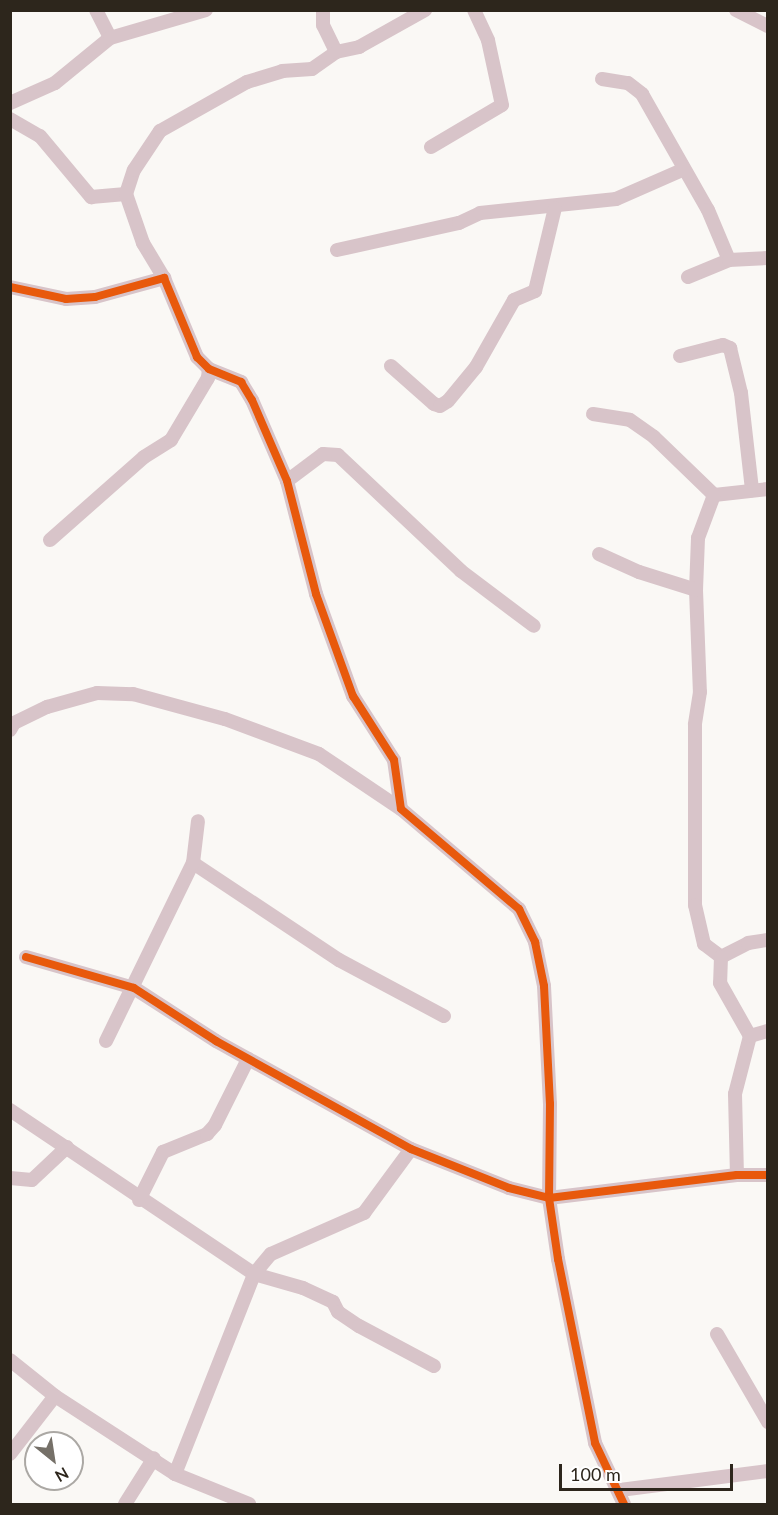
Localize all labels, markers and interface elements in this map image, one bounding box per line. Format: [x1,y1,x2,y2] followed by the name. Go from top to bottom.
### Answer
[24,1431,84,1491] north arrow
[562,1452,736,1490] scale bar
[570,1463,621,1485] text: 100 m
[52,1464,72,1487] text: N

